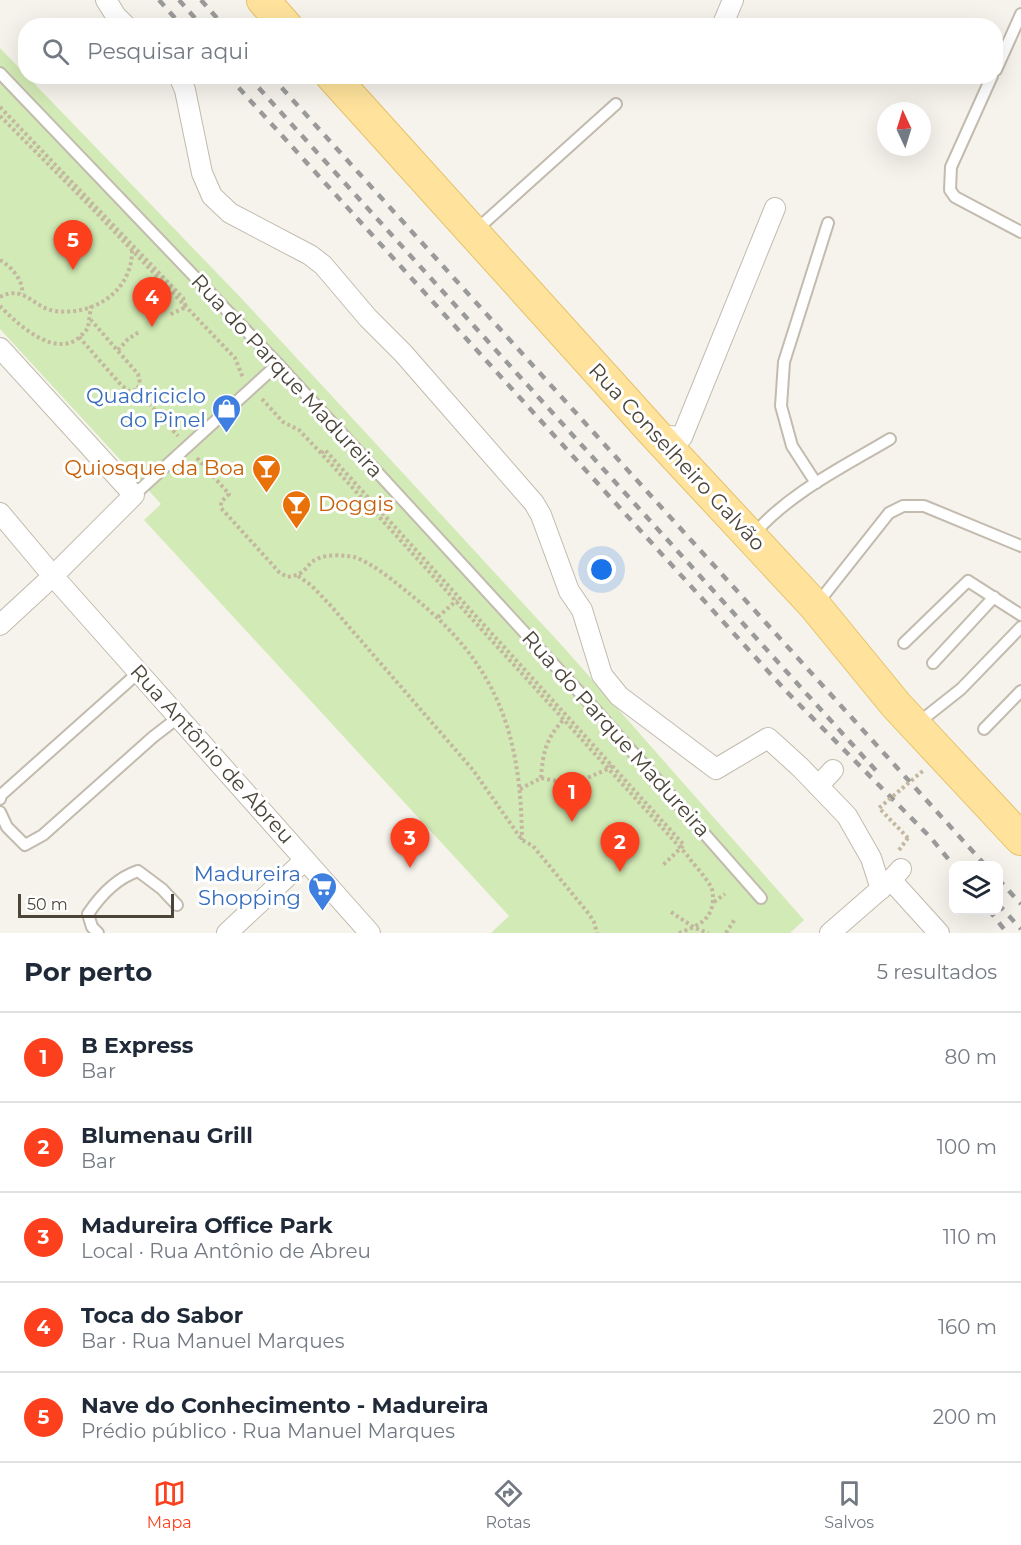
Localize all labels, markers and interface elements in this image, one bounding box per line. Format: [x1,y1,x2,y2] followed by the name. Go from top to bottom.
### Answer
[18,18,1003,84] search box
[39,35,72,68] icon: search
[87,38,249,65] text: Pesquisar aqui
[877,102,931,156] north arrow
[54,220,92,270] pin: 5
[186,269,388,483] street label: Rua do Parque Madureira
[132,278,172,327] pin: 4
[584,358,771,556] street label: Rua Conselheiro Galvão
[86,383,206,432] place label: Quadriciclo do Pinel
[211,392,243,434] shop icon: Quadriciclo do Pinel
[250,452,282,494] bar icon: Quiosque da Boa
[64,455,245,480] place label: Quiosque da Boa
[281,488,313,530] bar icon: Doggis
[318,491,393,516] place label: Doggis
[587,555,616,584] your location
[517,625,716,842] street label: Rua do Parque Madureira
[125,659,300,849] street label: Rua Antônio de Abreu
[552,772,592,822] pin: 1
[390,818,430,868] pin: 3
[600,822,640,872] pin: 2
[194,861,301,910] place label: Madureira Shopping
[949,861,1003,915] map controls
[949,861,1003,915] button: layers
[306,870,338,912] supermarket icon: Madureira Shopping
[18,891,174,918] scale bar
[27,895,68,914] text: 50 m
[24,956,152,988] text: Por perto
[877,960,997,984] text: 5 resultados
[81,1032,193,1059] text: B Express
[40,1045,47,1069] text: 1
[945,1045,997,1069] text: 80 m
[81,1059,116,1083] text: Bar
[81,1122,253,1149] text: Blumenau Grill
[38,1135,49,1159] text: 2
[937,1135,997,1159] text: 100 m
[81,1149,116,1173] text: Bar
[81,1212,333,1239] text: Madureira Office Park
[38,1225,49,1249] text: 3
[943,1225,997,1249] text: 110 m
[81,1239,371,1263] text: Local · Rua Antônio de Abreu
[81,1302,243,1329] text: Toca do Sabor
[37,1315,50,1339] text: 4
[938,1315,997,1339] text: 160 m
[81,1329,344,1353] text: Bar · Rua Manuel Marques
[81,1392,489,1419] text: Nave do Conhecimento - Madureira
[38,1405,49,1429] text: 5
[933,1405,997,1429] text: 200 m
[81,1419,455,1443] text: Prédio público · Rua Manuel Marques
[147,1477,192,1532] tab: Mapa
[486,1477,531,1532] tab: Rotas
[824,1477,874,1532] tab: Salvos

